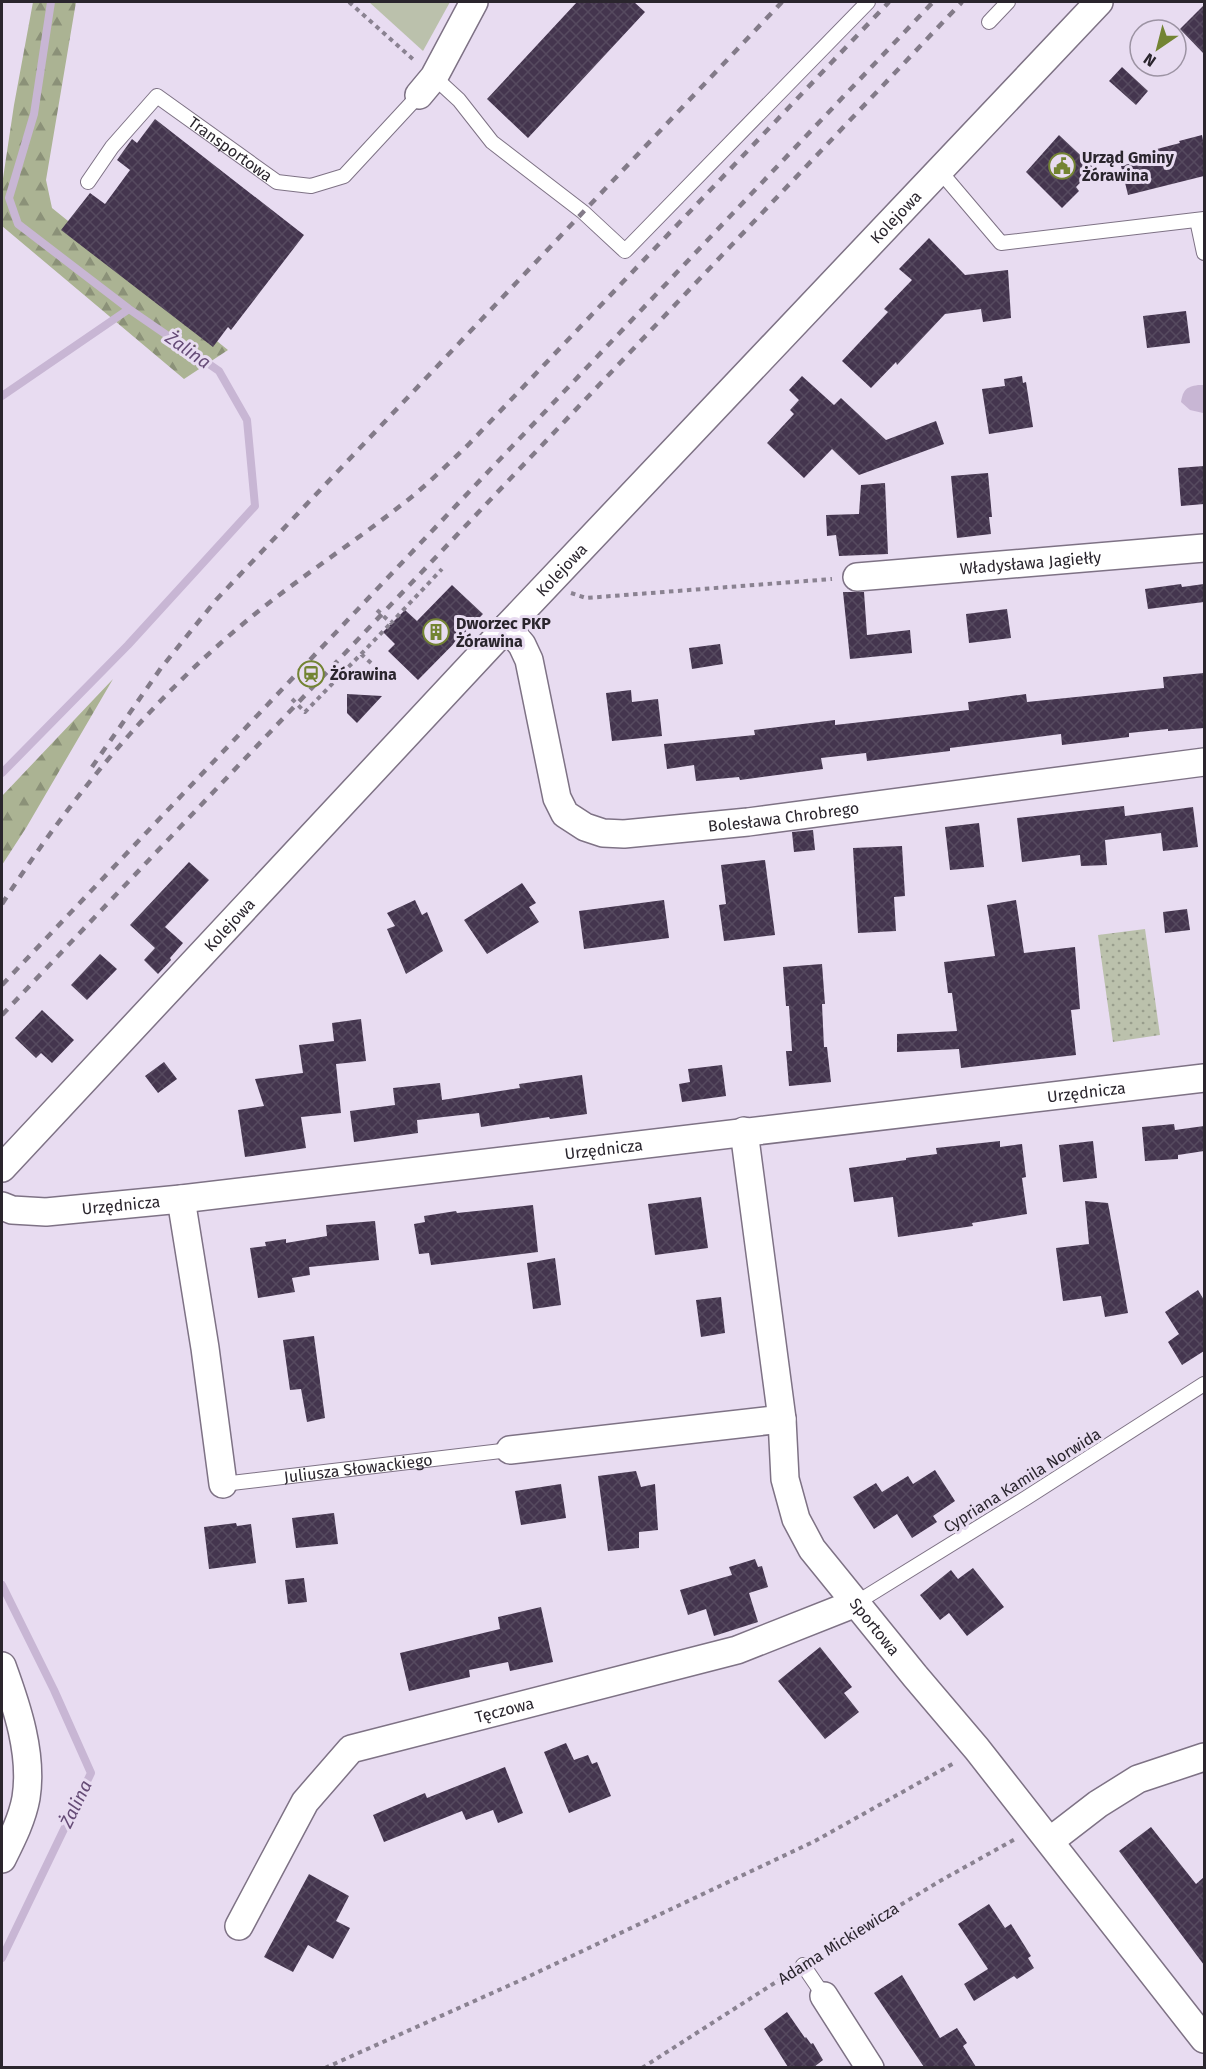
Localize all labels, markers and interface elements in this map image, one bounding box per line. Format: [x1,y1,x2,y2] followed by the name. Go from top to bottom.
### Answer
[1128,18,1188,78] north arrow
[1140,49,1159,71] text: N
[185,113,276,186] street label: Transportowa
[1082,148,1174,185] place label: Urząd Gminy Żórawina
[1047,151,1077,181] public building icon: Urząd Gminy Żórawina
[866,187,925,248] street label: Kolejowa
[160,326,215,373] water label: Żalina
[532,540,591,600] street label: Kolejowa
[959,548,1102,578] street label: Władysława Jagiełły
[456,614,551,651] place label: Dworzec PKP Żórawina
[421,617,451,647] building icon: Dworzec PKP Żórawina
[296,659,326,689] station icon: Żórawina
[330,665,397,684] place label: Żórawina
[707,798,860,836] street label: Bolesława Chrobrego
[200,894,259,955] street label: Kolejowa
[1046,1078,1127,1106] street label: Urzędnicza
[563,1135,644,1164] street label: Urzędnicza
[81,1192,161,1219] street label: Urzędnicza
[940,1424,1104,1537] street label: Cypriana Kamila Norwida
[283,1450,433,1487] street label: Juliusza Słowackiego
[846,1594,904,1660] street label: Sportowa
[473,1693,536,1727] street label: Tęczowa
[55,1777,97,1832] water label: Żalina
[774,1898,902,1988] street label: Adama Mickiewicza

